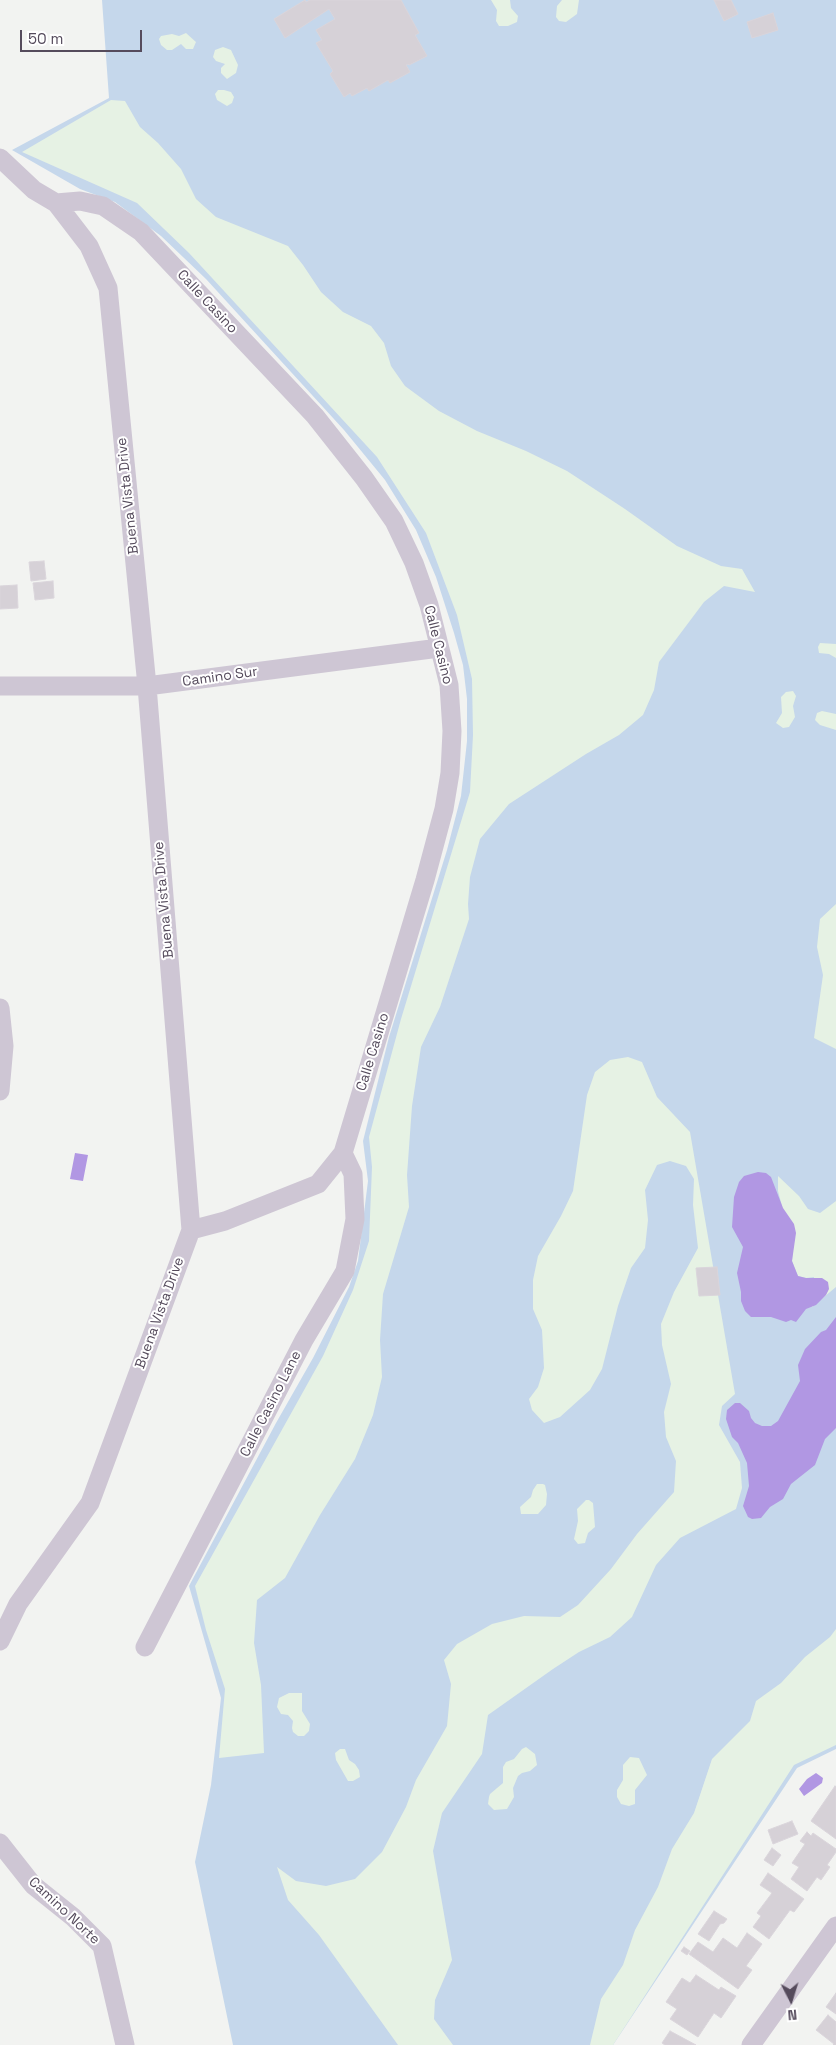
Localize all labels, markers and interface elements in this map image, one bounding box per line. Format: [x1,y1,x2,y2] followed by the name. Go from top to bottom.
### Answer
[22,20,145,52] scale bar
[28,29,63,48] text: 50 m
[173,267,241,337] street label: Calle Casino
[114,437,142,555] street label: Buena Vista Drive
[420,604,456,686] street label: Calle Casino
[181,663,259,691] street label: Camino Sur
[151,841,177,959] street label: Buena Vista Drive
[353,1011,393,1093] street label: Calle Casino
[132,1255,188,1371] street label: Buena Vista Drive
[237,1348,305,1460] street label: Calle Casino Lane
[25,1874,103,1948] street label: Camino Norte
[766,1975,816,2025] north arrow
[787,2006,798,2024] text: N

